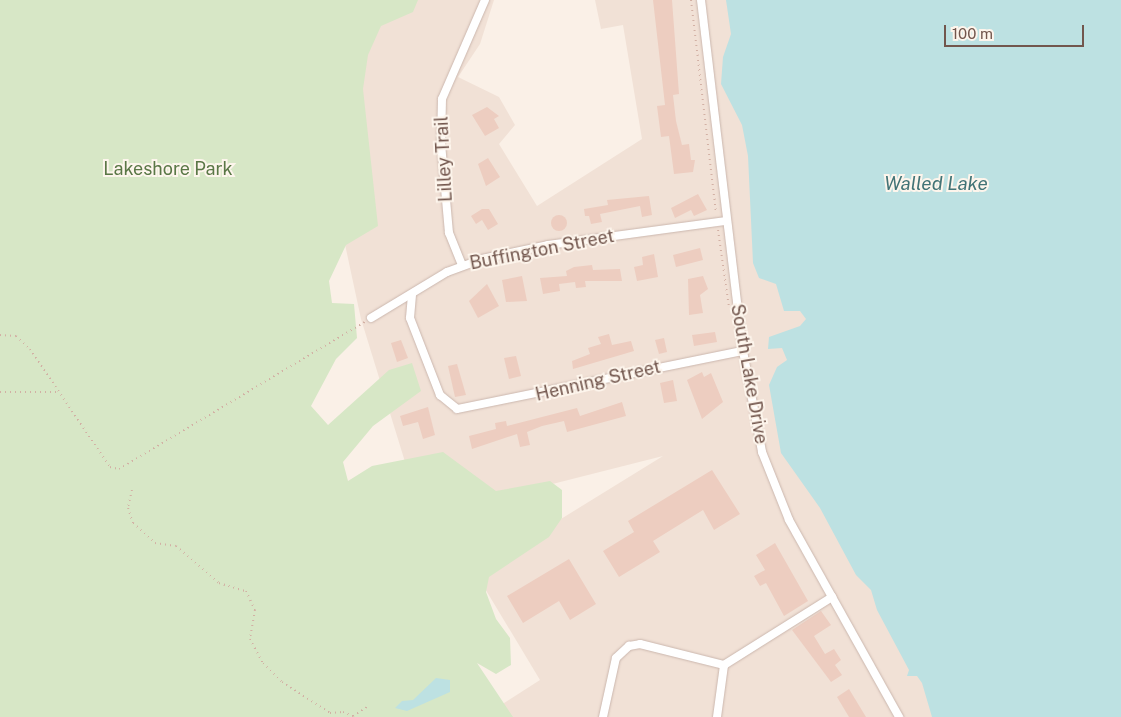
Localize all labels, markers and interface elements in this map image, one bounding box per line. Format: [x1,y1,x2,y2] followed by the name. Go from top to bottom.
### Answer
[946,15,1086,47] scale bar
[952,25,993,42] text: 100 m
[431,115,457,203] street label: Lilley Trail
[103,158,233,180] park label: Lakeshore Park
[884,173,988,195] water label: Walled Lake
[468,225,616,275] street label: Buffington Street
[726,302,772,446] street label: South Lake Drive
[533,356,663,406] street label: Henning Street

